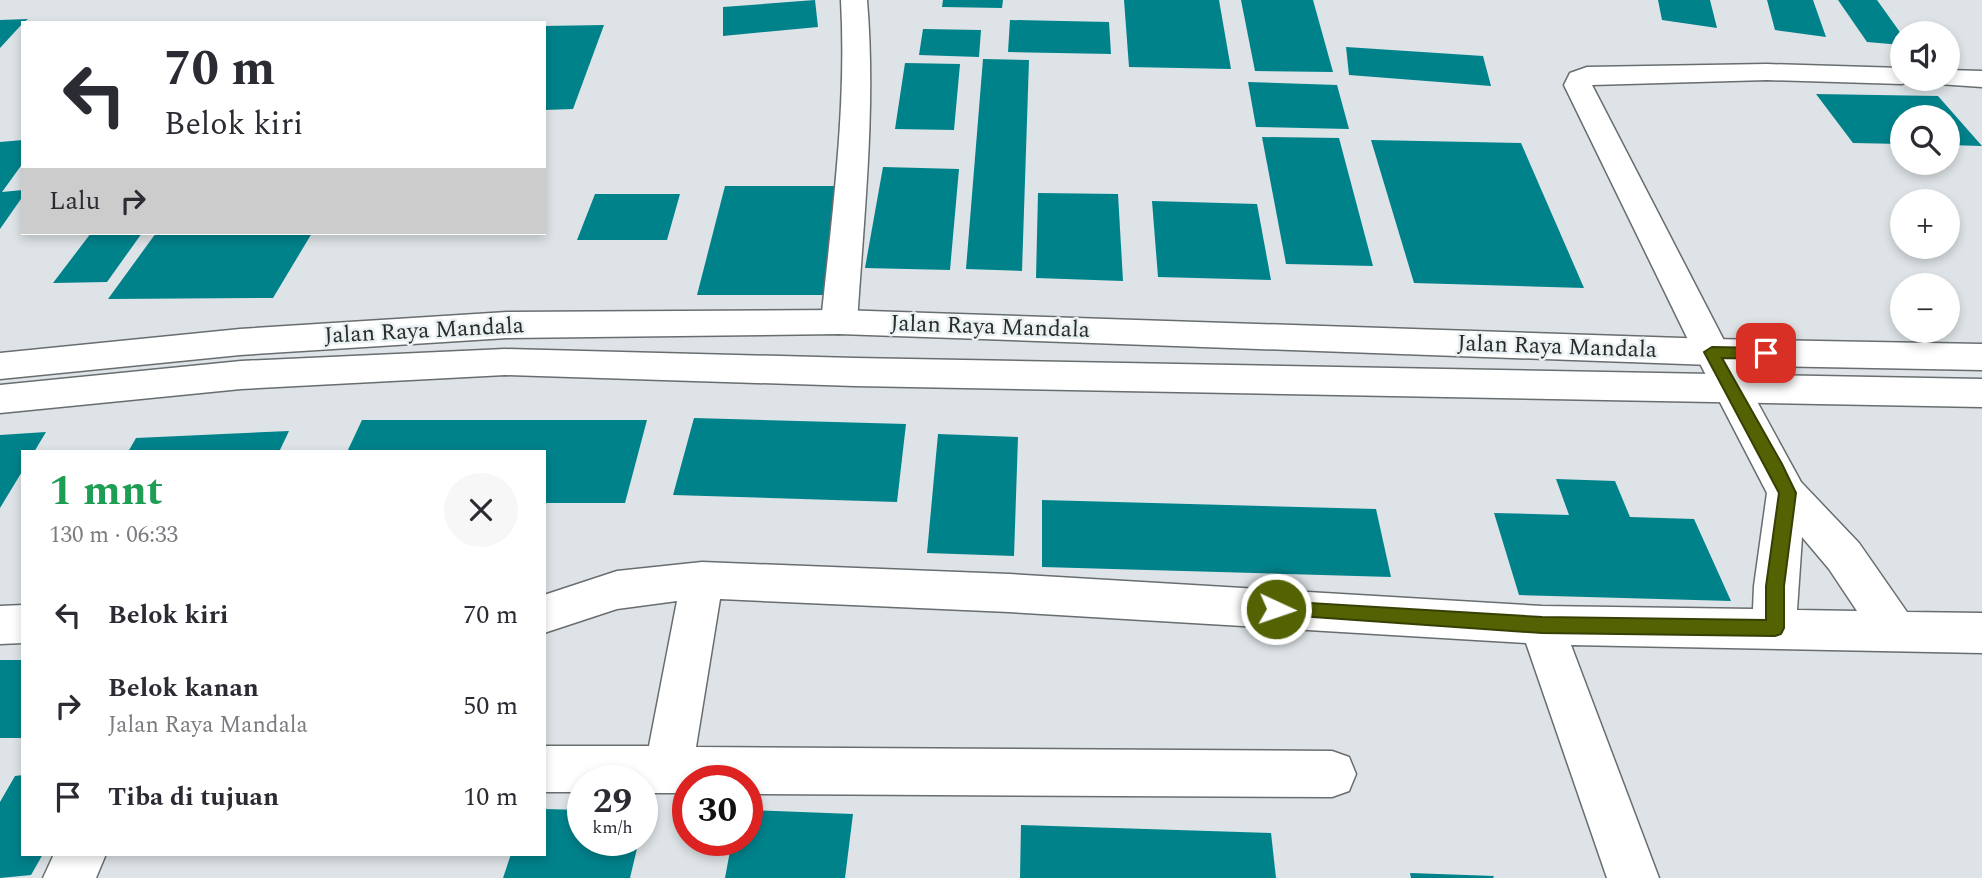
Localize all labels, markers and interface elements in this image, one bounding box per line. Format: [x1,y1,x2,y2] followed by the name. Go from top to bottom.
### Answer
[1890,21,1960,343] map controls
[1890,21,1960,91] button: sound
[164,32,275,107] text: 70 m
[49,49,140,140] icon: left
[164,100,303,149] text: Belok kiri
[1890,105,1960,175] button: search
[49,181,100,221] text: Lalu
[114,182,152,220] icon: right
[1890,189,1960,259] button: +
[1890,273,1960,343] button: −
[890,306,1090,348] street label: Jalan Raya Mandala
[323,308,525,354] street label: Jalan Raya Mandala
[1736,323,1796,383] pin
[1457,326,1657,368] street label: Jalan Raya Mandala
[1747,334,1785,372] icon: arrive
[49,460,163,523] text: 1 mnt
[444,473,518,547] button: close
[49,518,178,553] text: 130 m · 06:33
[1239,572,1313,646] position arrow
[108,595,228,635] text: Belok kiri
[463,595,518,635] text: 70 m
[49,596,87,634] icon: left
[108,668,259,708] text: Belok kanan
[463,686,518,726] text: 50 m
[49,687,87,725] icon: right
[108,708,308,743] text: Jalan Raya Mandala
[672,765,763,856] speed limit sign: 30
[593,775,632,828] text: 29
[108,777,279,817] text: Tiba di tujuan
[463,777,518,817] text: 10 m
[49,778,87,816] icon: arrive
[592,814,633,841] text: km/h

